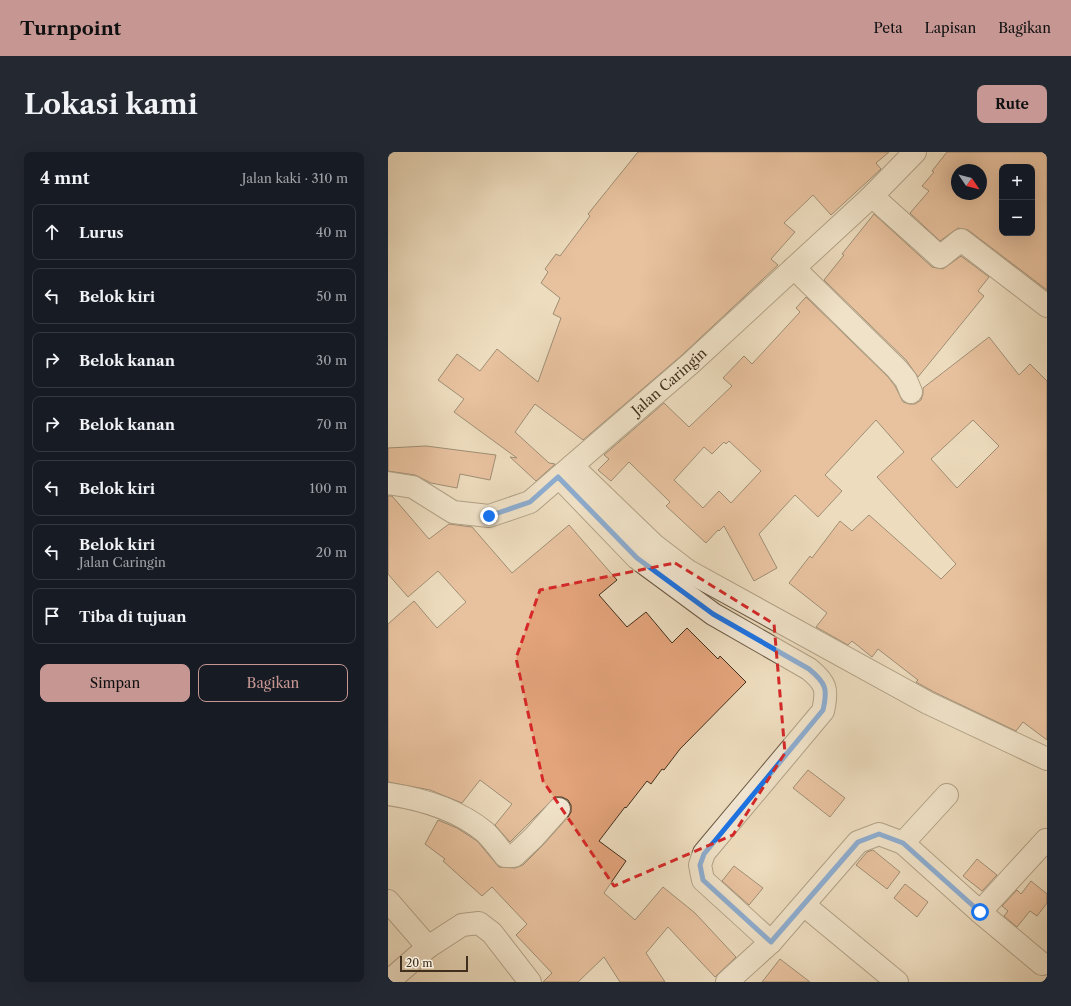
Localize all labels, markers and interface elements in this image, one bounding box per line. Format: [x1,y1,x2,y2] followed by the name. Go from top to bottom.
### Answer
[20,17,121,40] text: Turnpoint
[873,19,903,37] text: Peta
[925,19,976,37] text: Lapisan
[998,19,1051,37] text: Bagikan
[977,85,1047,123] button: Rute
[24,87,198,121] text: Lokasi kami
[951,164,987,200] north arrow
[999,164,1035,236] map controls
[999,164,1035,200] button: +
[40,168,90,188] text: 4 mnt
[242,170,348,186] text: Jalan kaki · 310 m
[999,200,1035,236] button: −
[41,221,63,243] icon: ahead
[79,223,124,242] text: Lurus
[316,224,347,240] text: 40 m
[41,285,63,307] icon: left
[79,287,155,306] text: Belok kiri
[316,288,347,304] text: 50 m
[626,344,711,421] street label: Jalan Caringin
[41,349,63,371] icon: right
[79,351,175,370] text: Belok kanan
[316,352,347,368] text: 30 m
[41,413,63,435] icon: right
[79,415,175,434] text: Belok kanan
[317,416,347,432] text: 70 m
[41,477,63,499] icon: left
[79,479,155,498] text: Belok kiri
[309,480,347,496] text: 100 m
[480,507,498,525] route end
[79,535,155,554] text: Belok kiri
[41,541,63,563] icon: left
[316,544,347,560] text: 20 m
[79,554,166,570] text: Jalan Caringin
[41,605,63,627] icon: arrive
[79,607,187,626] text: Tiba di tujuan
[40,664,190,702] button: Simpan
[198,664,348,702] button: Bagikan
[971,903,989,921] route start
[400,954,468,973] scale bar
[406,956,432,970] text: 20 m

